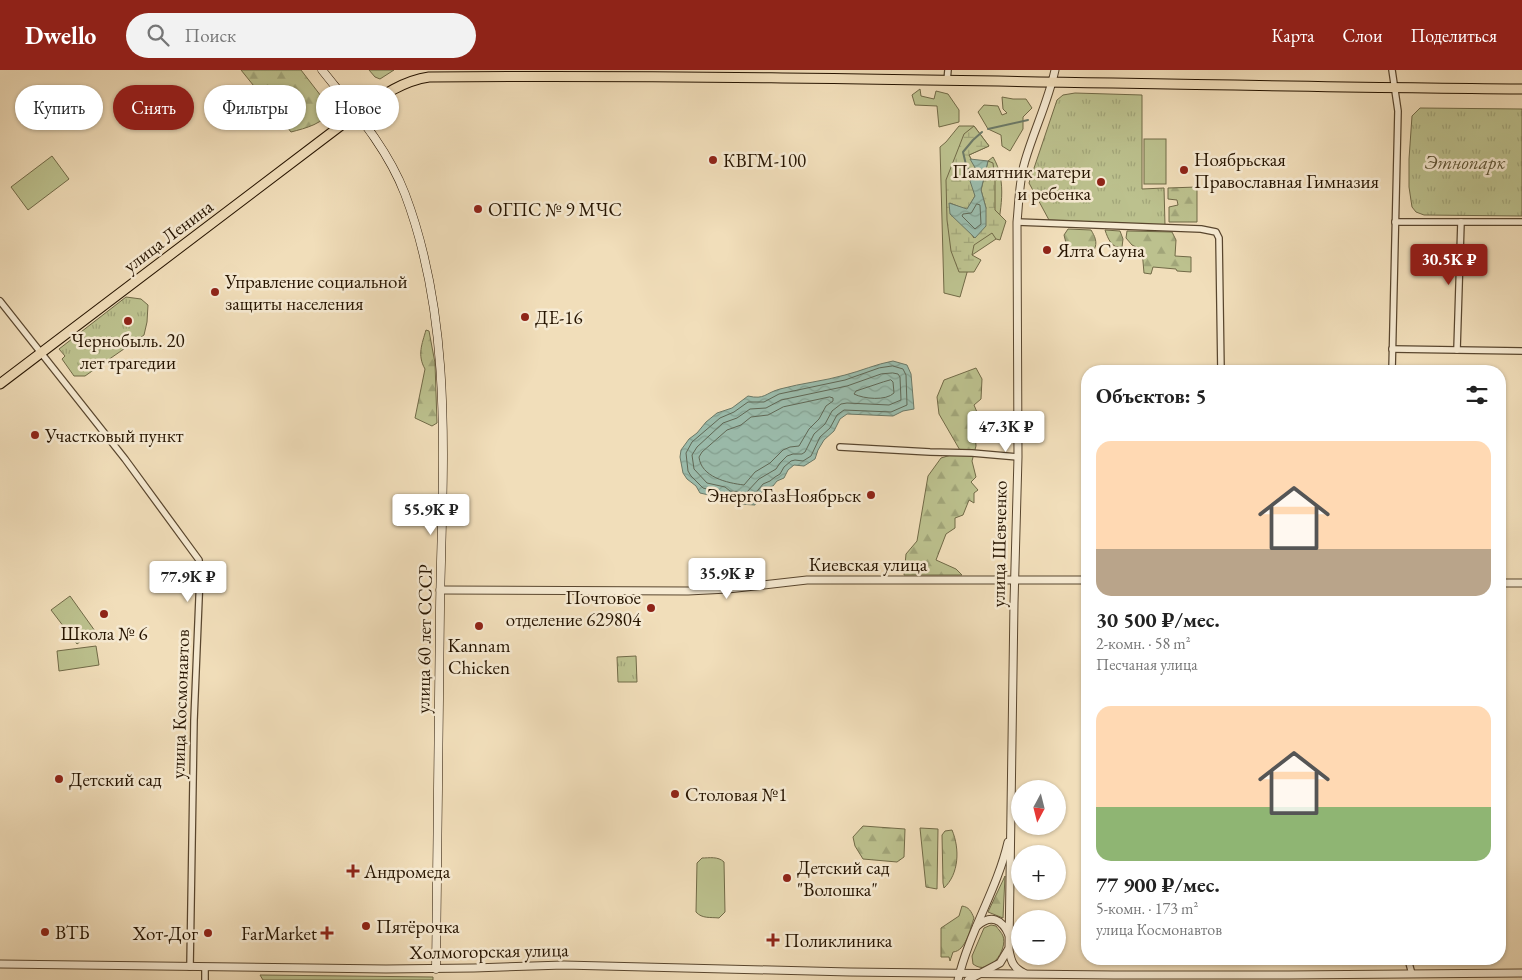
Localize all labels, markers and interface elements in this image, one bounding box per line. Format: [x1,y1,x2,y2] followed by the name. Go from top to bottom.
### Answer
[126,13,476,58] search box
[25,20,96,51] text: Dwello
[144,21,172,49] icon: search
[184,23,236,48] text: Поиск
[1272,24,1315,47] text: Карта
[1343,24,1382,47] text: Слои
[1410,24,1497,47] text: Поделиться
[15,85,103,130] chip: Купить
[113,85,194,130] chip: Снять
[204,85,306,130] chip: Фильтры
[316,85,399,130] chip: Новое
[1194,147,1379,194] place label: Ноябрьская Православная Гимназия
[723,148,806,173] place label: КВГМ-100
[1425,150,1506,175] park label: Этнопарк
[707,154,719,166] marker: КВГМ-100
[952,159,1091,206] place label: Памятник матери и ребенка
[1178,164,1190,176] marker: Ноябрьская Православная Гимназия
[1095,176,1107,188] marker: Памятник матери и ребенка
[118,194,218,278] street label: улица Ленина
[488,197,622,222] place label: ОГПС № 9 МЧС
[472,203,484,215] marker: ОГПС № 9 МЧС
[1056,238,1145,263] place label: Ялта Сауна
[1041,244,1053,256] marker: Ялта Сауна
[1403,244,1495,286] pin: 30.5K ₽
[1421,249,1477,270] text: 30.5K ₽
[224,269,407,316] place label: Управление социальной защиты населения
[209,286,221,298] marker: Управление социальной защиты населения
[535,305,583,330] place label: ДЕ-16
[519,311,531,323] marker: ДЕ-16
[122,315,134,327] marker: Чернобыль. 20 лет трагедии
[71,328,185,375] place label: Чернобыль. 20 лет трагедии
[1463,381,1491,409] icon: filters
[1096,382,1207,409] text: Объектов: 5
[960,410,1052,453] pin: 47.3K ₽
[978,416,1034,437] text: 47.3K ₽
[44,423,184,448] place label: Участковый пункт
[29,429,41,441] marker: Участковый пункт
[1249,473,1339,563] icon: home
[985,480,1013,608] street label: улица Шевченко
[707,483,861,508] place label: ЭнергоГазНоябрьск
[865,489,877,501] marker: ЭнергоГазНоябрьск
[385,494,477,536] pin: 55.9K ₽
[403,499,459,520] text: 55.9K ₽
[809,552,928,577] street label: Киевская улица
[681,558,773,600] pin: 35.9K ₽
[142,560,234,603] pin: 77.9K ₽
[699,563,755,584] text: 35.9K ₽
[410,564,438,714] street label: улица 60 лет СССР
[160,566,216,587] text: 77.9K ₽
[506,585,642,632] place label: Почтовое отделение 629804
[645,602,657,614] marker: Почтовое отделение 629804
[1096,606,1220,633] text: 30 500 ₽/мес.
[98,608,110,620] marker: Школа № 6
[473,620,485,632] marker: Kannam Chicken
[60,621,148,646] place label: Школа № 6
[165,629,195,779] street label: улица Космонавтов
[448,633,511,680] place label: Kannam Chicken
[1096,633,1191,654] text: 2-комн. · 58 m²
[1096,654,1198,675] text: Песчаная улица
[1249,738,1339,828] icon: home
[69,767,162,792] place label: Детский сад
[53,773,65,785] marker: Детский сад
[1011,780,1066,835] north arrow
[1011,780,1066,965] map controls
[685,782,787,807] place label: Столовая №1
[669,788,681,800] marker: Столовая №1
[1011,845,1066,900] button: +
[797,855,890,902] place label: Детский сад "Волошка"
[363,859,451,884] place label: Андромеда
[346,864,360,878] marker: Андромеда
[1096,871,1220,898] text: 77 900 ₽/мес.
[781,872,793,884] marker: Детский сад "Волошка"
[1096,898,1198,919] text: 5-комн. · 173 m²
[1011,910,1066,965] button: −
[376,914,460,939] place label: Пятёрочка
[1096,919,1222,940] text: улица Космонавтов
[55,920,90,945] place label: ВТБ
[360,920,372,932] marker: Пятёрочка
[132,921,198,946] place label: Хот-Дог
[241,921,317,946] place label: FarMarket
[39,926,51,938] marker: ВТБ
[202,927,214,939] marker: Хот-Дог
[321,927,333,939] marker: FarMarket
[784,928,893,953] place label: Поликлиника
[766,933,780,947] marker: Поликлиника
[408,937,569,965] street label: Холмогорская улица

